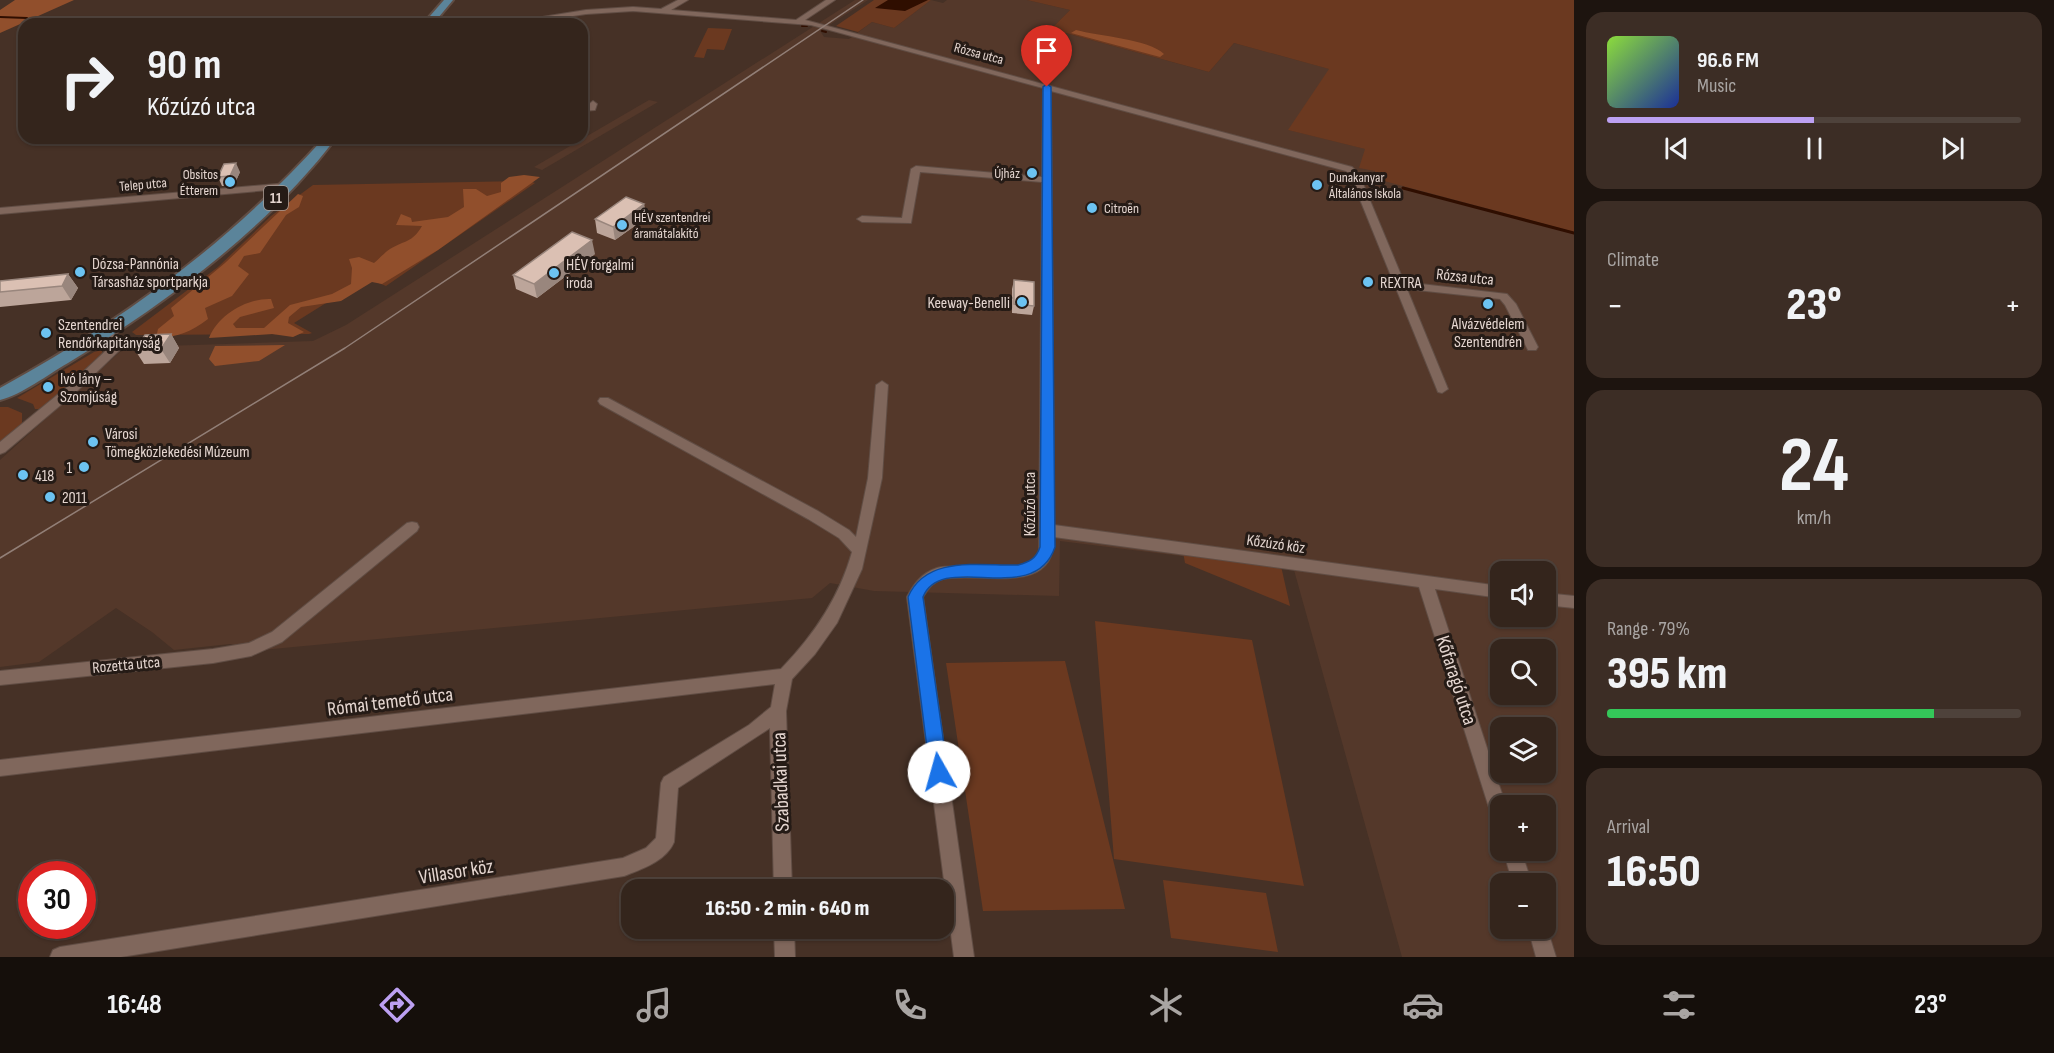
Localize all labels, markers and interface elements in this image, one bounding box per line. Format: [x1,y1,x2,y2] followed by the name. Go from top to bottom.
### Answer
[1021,25,1072,87] pin
[1030,34,1063,67] icon: arrive
[952,39,1005,68] street label: Rózsa utca
[147,40,221,91] text: 90 m
[48,42,126,120] icon: right
[1697,47,1759,74] text: 96.6 FM
[1697,74,1736,98] text: Music
[147,91,256,123] text: Kőzúzó utca
[1660,132,1693,165] icon: previous
[1798,132,1831,165] icon: pause
[1936,132,1969,165] icon: next
[994,165,1020,182] place label: Újház
[180,166,218,199] place label: Obsitos Étterem
[1025,166,1039,180] marker: Újház
[1328,169,1401,202] place label: Dunakanyar Általános Iskola
[119,174,167,195] street label: Telep utca
[223,175,237,189] marker: Obsitos Étterem
[1310,178,1324,192] marker: Dunakanyar Általános Iskola
[264,186,288,210] road number: 11
[1104,200,1139,217] place label: Citroën
[1085,201,1099,215] marker: Citroën
[634,209,710,242] place label: HÉV szentendrei áramátalakító
[615,218,629,232] marker: HÉV szentendrei áramátalakító
[1607,248,1659,272] text: Climate
[92,255,208,292] place label: Dózsa-Pannónia Társasház sportparkja
[566,256,634,293] place label: HÉV forgalmi iroda
[73,265,87,279] marker: Dózsa-Pannónia Társasház sportparkja
[1435,265,1494,290] street label: Rózsa utca
[547,266,561,280] marker: HÉV forgalmi iroda
[1380,274,1422,293] place label: REXTRA
[1361,275,1375,289] marker: REXTRA
[1786,278,1842,333] text: 23°
[1607,286,1623,326] text: −
[2005,286,2021,326] text: +
[927,294,1010,313] place label: Keeway-Benelli
[1015,295,1029,309] marker: Keeway-Benelli
[1481,297,1495,311] marker: Alvázvédelem Szentendrén
[1450,315,1525,352] place label: Alvázvédelem Szentendrén
[58,316,160,353] place label: Szentendrei Rendőrkapitányság
[39,326,53,340] marker: Szentendrei Rendőrkapitányság
[60,370,117,407] place label: Ivó lány – Szomjúság
[41,380,55,394] marker: Ivó lány – Szomjúság
[1779,420,1849,513] text: 24
[105,425,249,462] place label: Városi Tömegközlekedési Múzeum
[86,435,100,449] marker: Városi Tömegközlekedési Múzeum
[66,459,72,478] place label: 1
[77,460,91,474] marker: 1
[35,467,54,486] place label: 418
[16,468,30,482] marker: 418
[1021,472,1040,536] street label: Kőzúzó utca
[62,489,87,508] place label: 2011
[43,490,57,504] marker: 2011
[1797,506,1831,530] text: km/h
[1245,531,1306,558] street label: Kőzúzó köz
[1490,561,1556,939] map controls
[1490,561,1556,627] button: sound
[1607,617,1690,641] text: Range · 79%
[1430,633,1482,728] street label: Kőfaragó utca
[1490,639,1556,705] button: search
[1607,647,1727,702] text: 395 km
[92,653,161,678] street label: Rozetta utca
[326,682,454,722] street label: Római temető utca
[1490,717,1556,783] button: layers
[767,732,795,832] street label: Szabadkai utca
[907,740,971,804] position arrow
[1490,795,1556,861] button: +
[1607,815,1650,839] text: Arrival
[1607,845,1701,900] text: 16:50
[417,854,495,890] street label: Villasor köz
[18,861,96,939] speed limit sign: 30
[1490,873,1556,939] button: −
[706,895,869,922] text: 16:50 · 2 min · 640 m
[376,984,418,1026] icon: directions
[633,984,675,1026] icon: music
[889,984,931,1026] icon: phone
[1145,984,1187,1026] icon: climate
[1402,984,1444,1026] icon: car
[1658,984,1700,1026] icon: filters
[107,989,162,1021] text: 16:48
[1914,989,1947,1021] text: 23°

